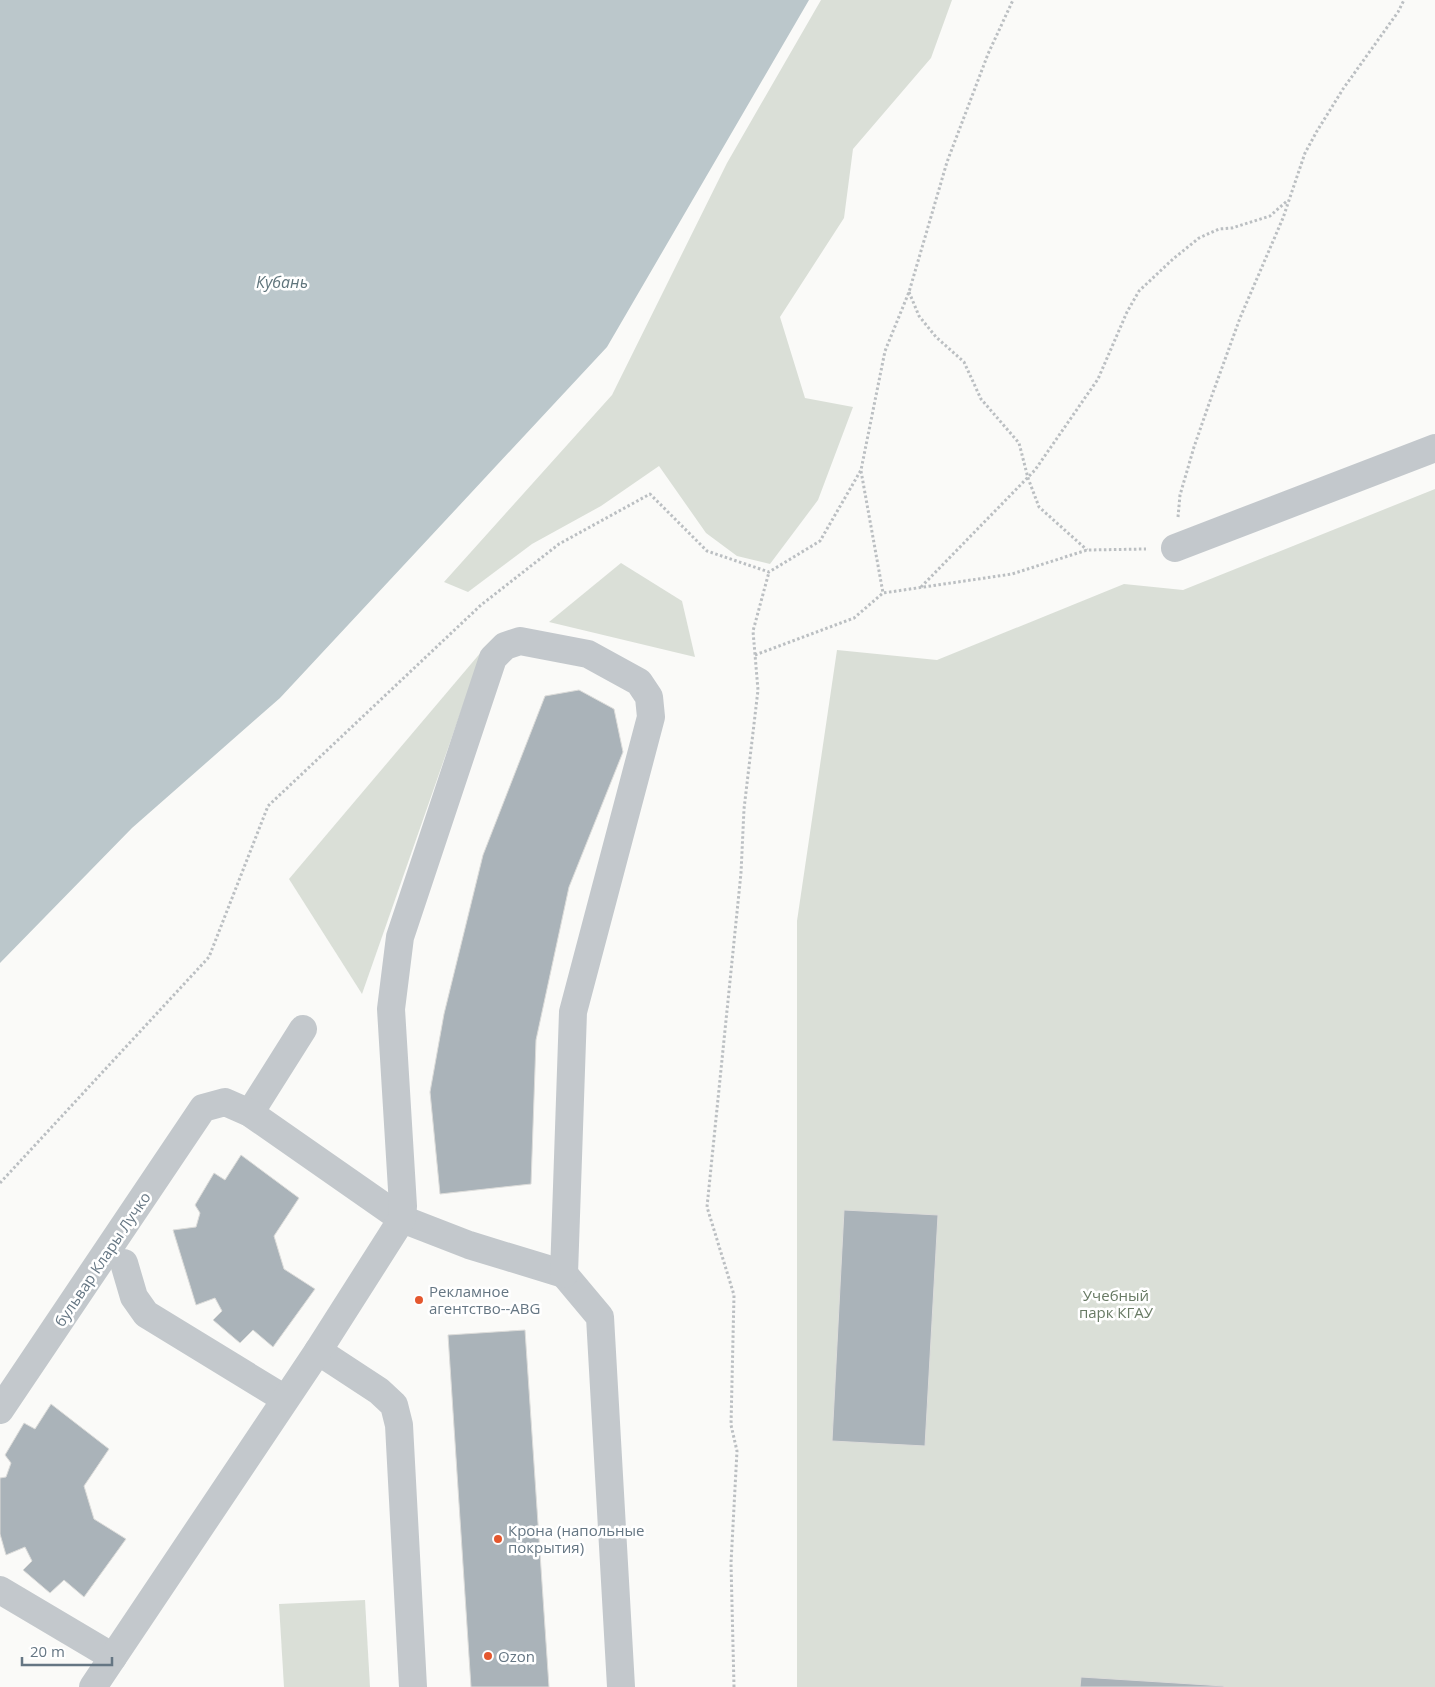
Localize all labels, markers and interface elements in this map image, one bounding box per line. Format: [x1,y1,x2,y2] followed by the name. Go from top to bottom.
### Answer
[256,271,308,293] water label: Кубань
[49,1188,155,1330] street label: бульвар Клары Лучко
[429,1281,540,1318] place label: Рекламное агентство--ABG
[1079,1285,1154,1322] park label: Учебный парк КГАУ
[413,1294,425,1306] marker: Рекламное агентство--ABG
[508,1520,645,1557] place label: Крона (напольные покрытия)
[492,1533,504,1545] marker: Крона (напольные покрытия)
[22,1634,112,1666] scale bar
[30,1641,65,1661] text: 20 m
[498,1646,535,1666] place label: Ozon
[482,1650,494,1662] marker: Ozon

